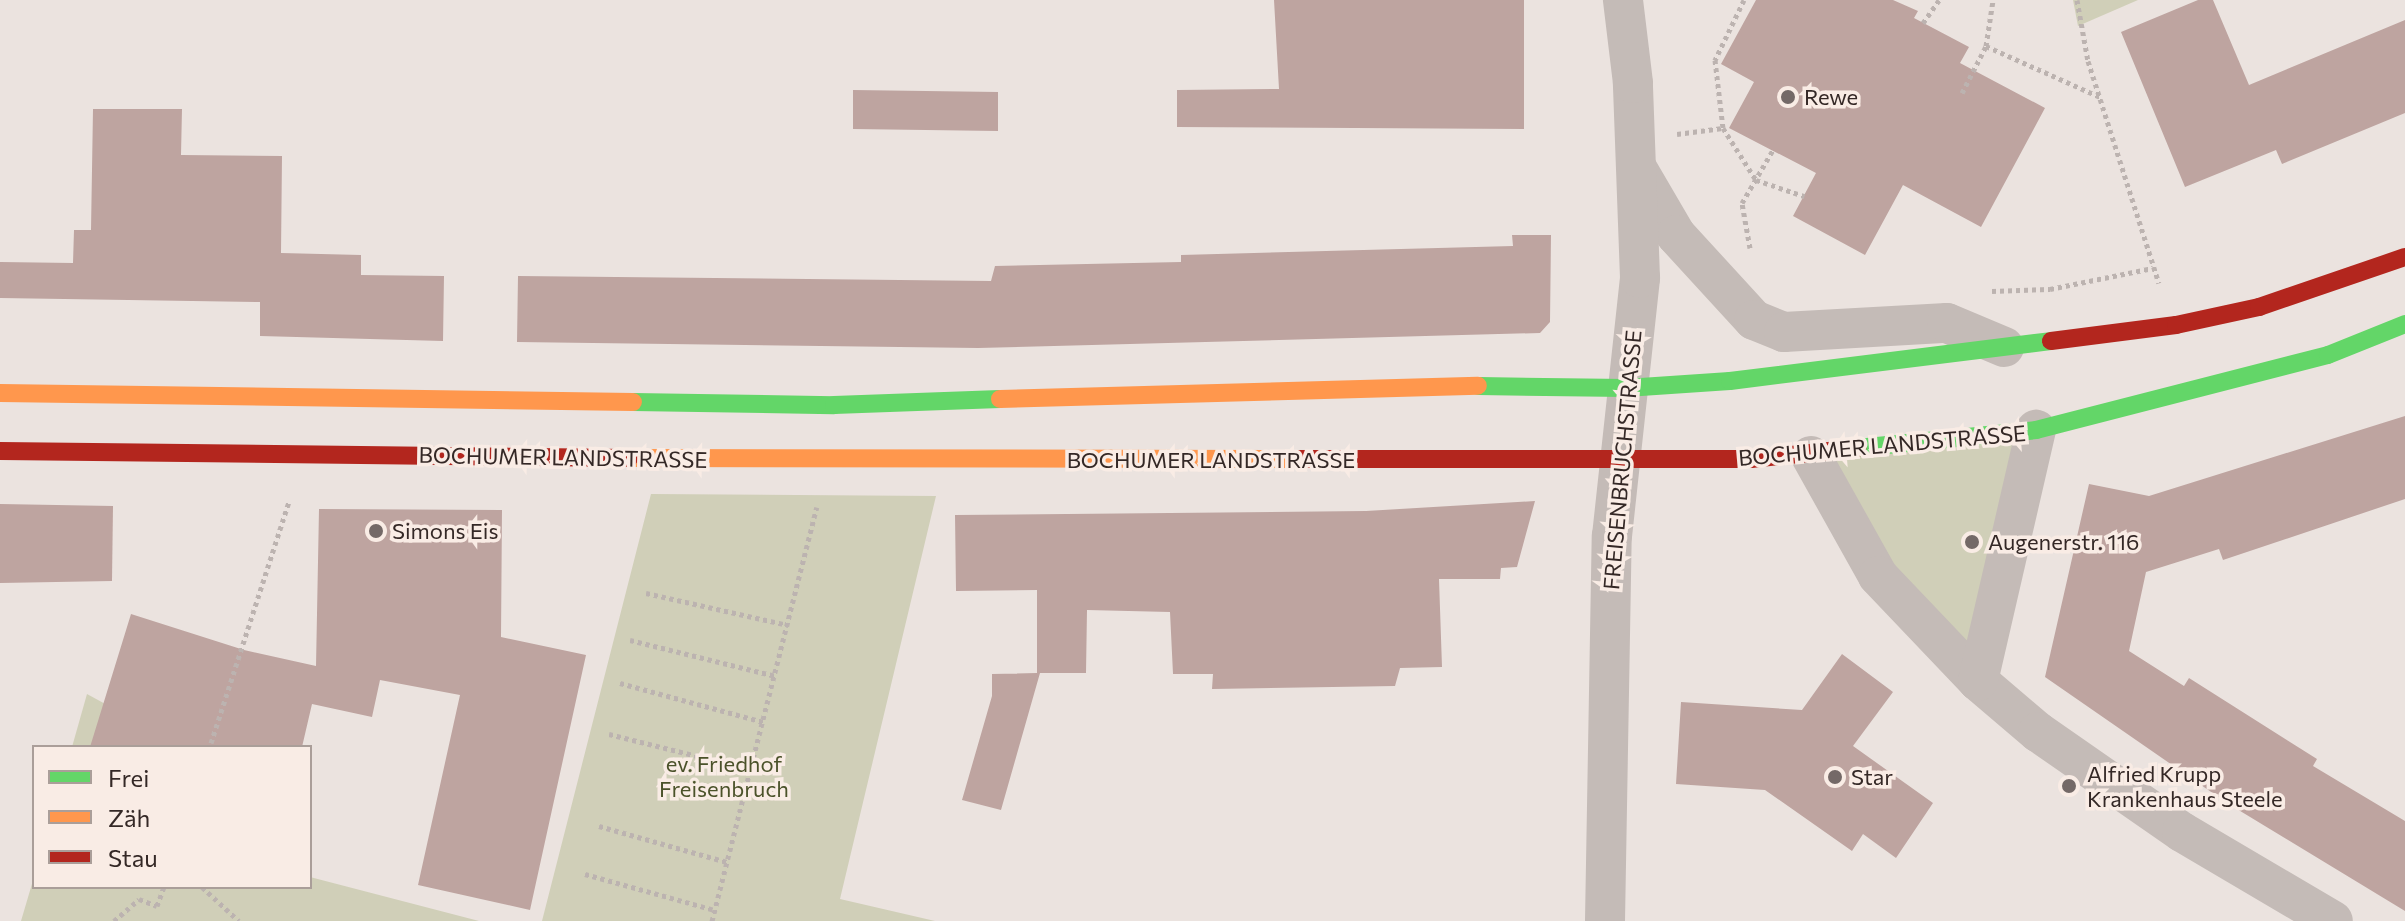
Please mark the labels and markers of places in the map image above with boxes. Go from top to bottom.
place label: Rewe [1804,84,1858,110]
marker: Rewe [1779,88,1797,106]
place label: Simons Eis [392,518,498,544]
marker: Simons Eis [367,522,385,540]
place label: Augenerstr. 116 [1988,529,2139,555]
marker: Augenerstr. 116 [1963,533,1981,551]
place label: Alfried Krupp Krankenhaus Steele [2087,760,2283,812]
place label: Star [1851,764,1893,790]
marker: Star [1826,768,1844,786]
marker: Alfried Krupp Krankenhaus Steele [2058,775,2080,797]

